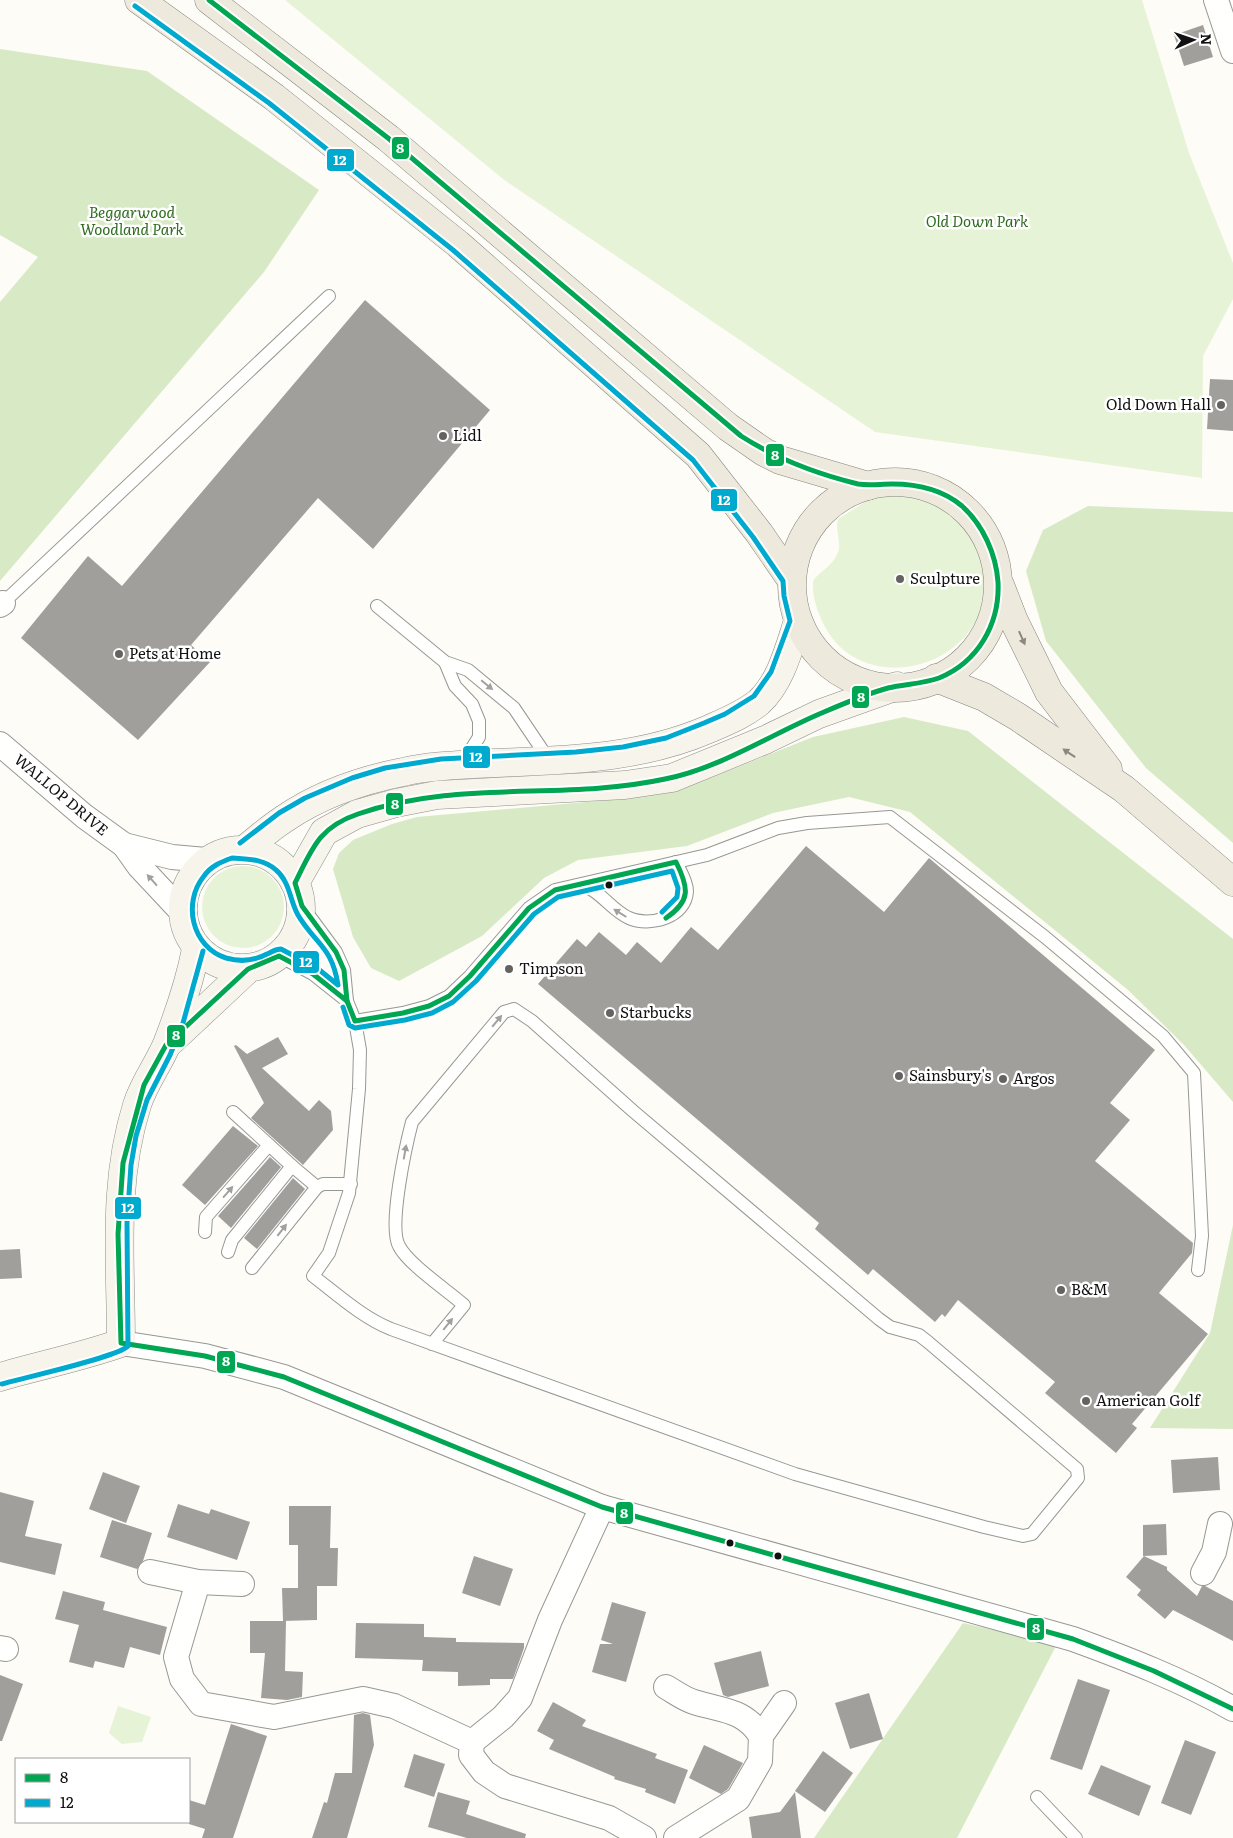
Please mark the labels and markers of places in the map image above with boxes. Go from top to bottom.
place label: Old Down Hall [1106,392,1211,415]
marker: Old Down Hall [1215,399,1227,411]
place label: Lidl [453,423,482,446]
marker: Lidl [437,430,449,442]
place label: Sculpture [910,566,980,589]
marker: Sculpture [894,573,906,585]
place label: Pets at Home [129,641,221,664]
marker: Pets at Home [113,648,125,660]
unlabelled marker [604,880,614,890]
place label: Timpson [519,956,584,979]
marker: Timpson [503,963,515,975]
place label: Starbucks [620,1000,692,1023]
marker: Starbucks [604,1007,616,1019]
place label: Sainsbury's [909,1063,992,1086]
place label: Argos [1013,1066,1054,1089]
marker: Sainsbury's [893,1070,905,1082]
marker: Argos [997,1073,1009,1085]
place label: B&M [1071,1277,1108,1300]
marker: B&M [1055,1284,1067,1296]
place label: American Golf [1096,1388,1201,1411]
marker: American Golf [1080,1395,1092,1407]
unlabelled marker [725,1538,735,1548]
unlabelled marker [773,1551,783,1561]

